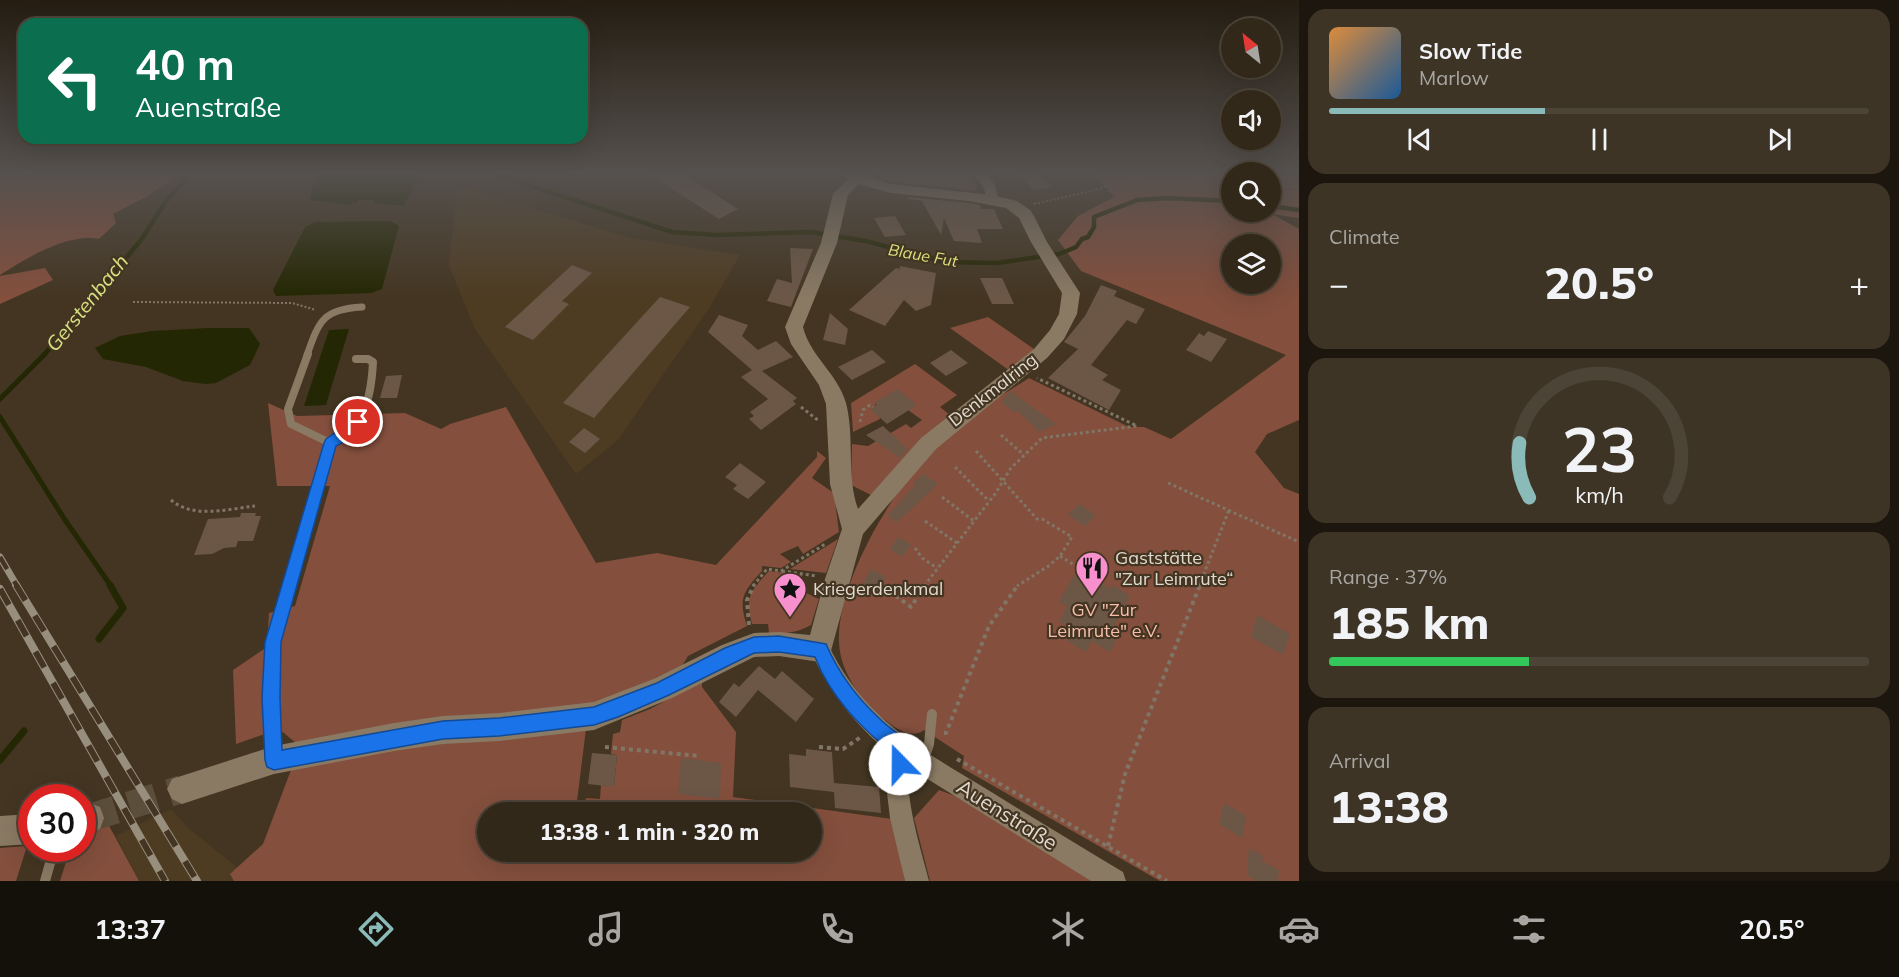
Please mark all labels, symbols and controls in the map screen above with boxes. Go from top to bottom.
north arrow [1221,18,1281,78]
map controls [1221,18,1281,294]
text: Slow Tide [1419,37,1522,65]
text: 40 m [135,38,235,91]
icon: left [36,42,114,120]
text: Marlow [1419,65,1489,90]
text: Auenstraße [135,90,281,124]
button: sound [1221,90,1281,150]
icon: previous [1403,123,1436,156]
icon: pause [1583,123,1616,156]
icon: next [1763,123,1796,156]
button: search [1221,162,1281,222]
text: Climate [1329,224,1400,249]
button: layers [1221,234,1281,294]
water label: Blaue Fut [887,239,960,271]
water label: Gerstenbach [40,249,133,356]
text: 20.5° [1544,254,1654,310]
text: − [1329,263,1349,304]
text: + [1849,263,1869,304]
street label: Denkmalring [944,348,1042,431]
pin [332,396,383,447]
icon: arrive [341,405,374,438]
text: 23 [1562,409,1636,488]
text: km/h [1575,481,1623,508]
place label: Gaststätte "Zur Leimrute“ [1115,546,1233,590]
restaurant icon: Gaststätte "Zur Leimrute“ [1074,550,1110,597]
text: Range · 37% [1329,564,1447,589]
place icon: Kriegerdenkmal [772,571,808,618]
place label: Kriegerdenkmal [813,577,943,600]
text: 185 km [1329,594,1490,650]
park label: GV "Zur Leimrute" e.V. [1048,598,1160,642]
position arrow [868,732,932,796]
text: Arrival [1329,748,1390,773]
street label: Auenstraße [952,773,1063,855]
text: 13:38 [1329,778,1449,834]
speed limit sign: 30 [18,784,96,862]
text: 13:38 · 1 min · 320 m [540,818,759,846]
icon: directions [355,908,397,950]
icon: music [585,908,627,950]
icon: phone [816,908,858,950]
icon: climate [1047,908,1089,950]
icon: car [1278,908,1320,950]
icon: filters [1508,908,1550,950]
text: 13:37 [94,912,166,946]
text: 20.5° [1739,912,1805,946]

